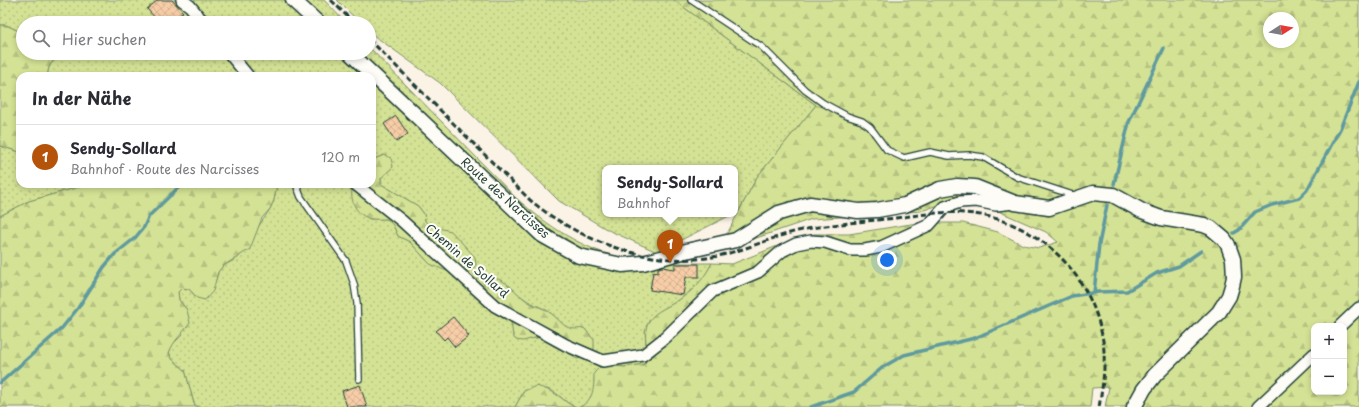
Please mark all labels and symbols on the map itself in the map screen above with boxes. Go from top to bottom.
north arrow [1263,12,1299,48]
street label: Route des Narcisses [457,153,554,242]
street label: Chemin de Sollard [422,219,514,302]
pin: 1 [657,230,683,263]
your location [877,250,897,270]

